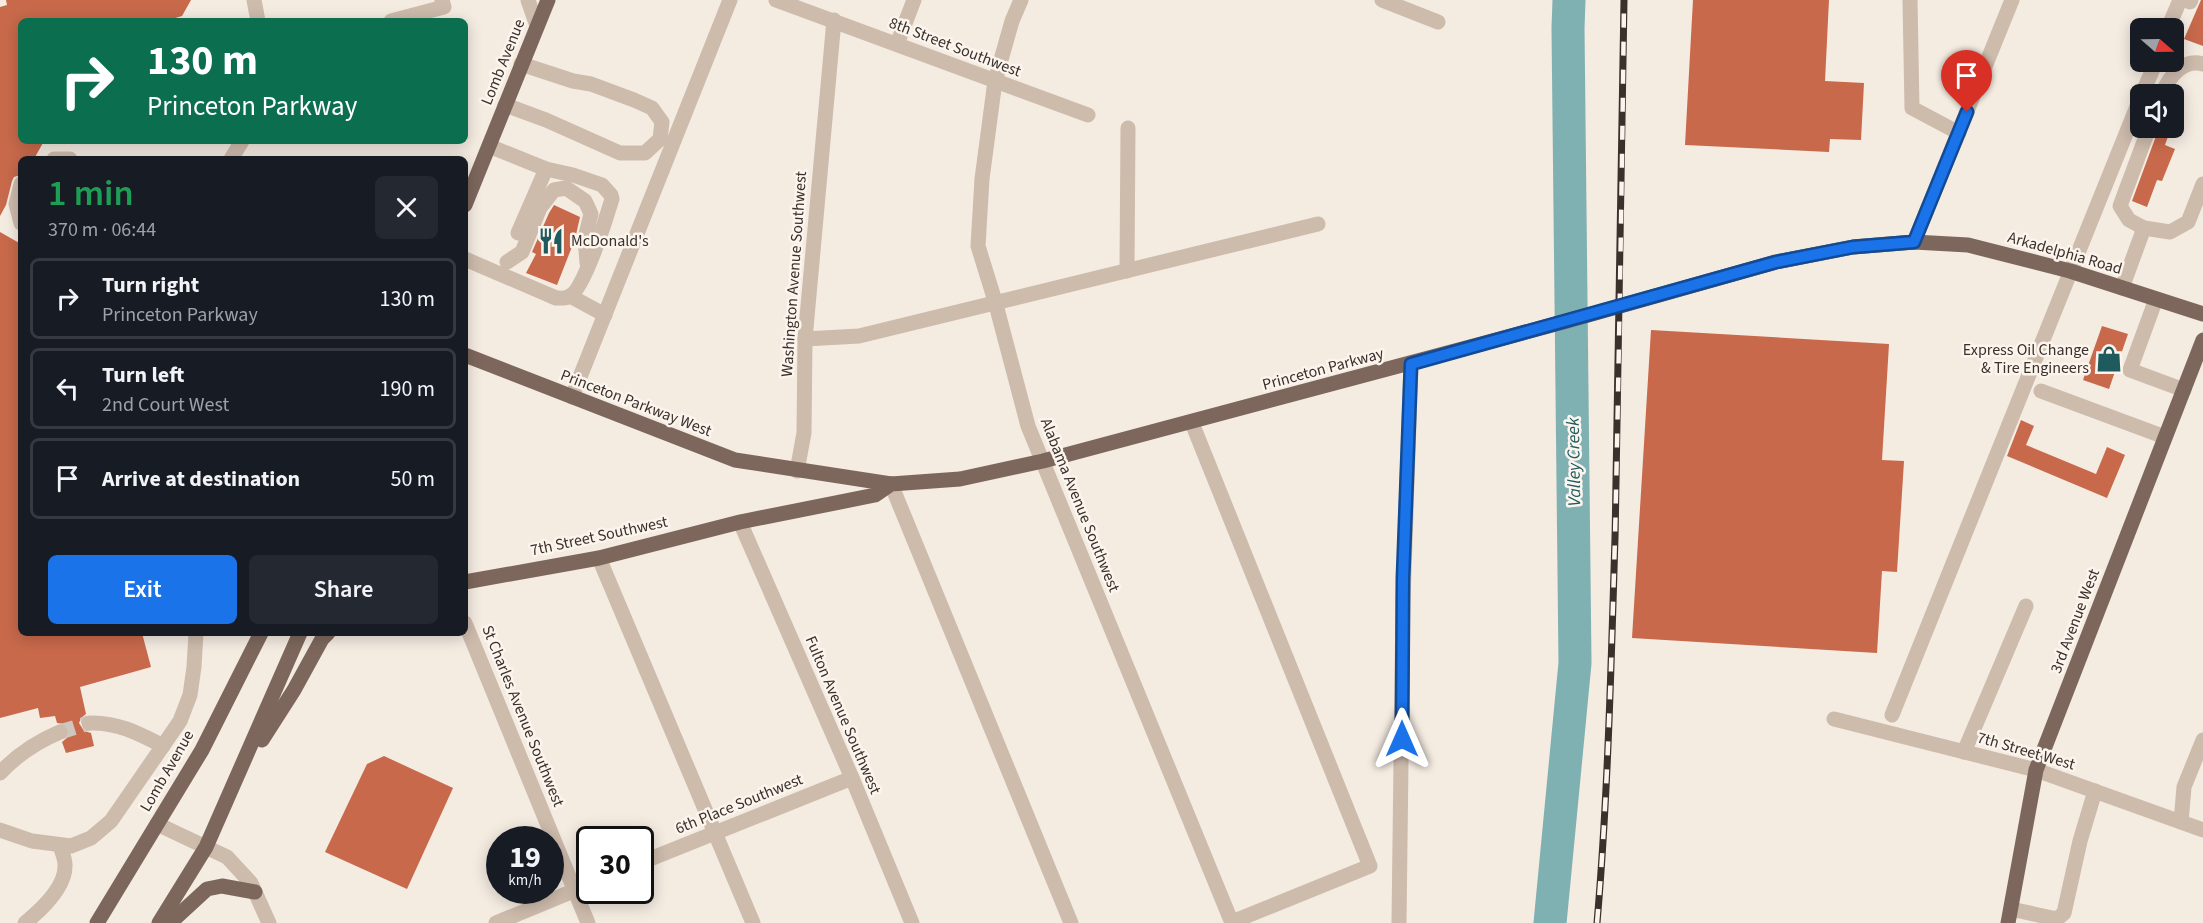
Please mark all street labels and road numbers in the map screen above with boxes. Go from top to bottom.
street label: 8th Street Southwest [886,12,1025,83]
street label: Lomb Avenue [476,16,530,108]
street label: Washington Avenue Southwest [776,170,812,378]
street label: Arkadelphia Road [2005,226,2125,280]
street label: Princeton Parkway [1260,342,1387,396]
street label: Princeton Parkway West [557,364,715,442]
street label: Alabama Avenue Southwest [1035,415,1125,596]
street label: 7th Street Southwest [528,511,670,561]
street label: 3rd Avenue West [2045,565,2105,676]
street label: St Charles Avenue Southwest [476,622,570,811]
street label: Fulton Avenue Southwest [800,632,887,798]
street label: Lomb Avenue [135,726,199,816]
street label: 7th Street West [1974,727,2078,776]
street label: 6th Place Southwest [672,768,807,840]

